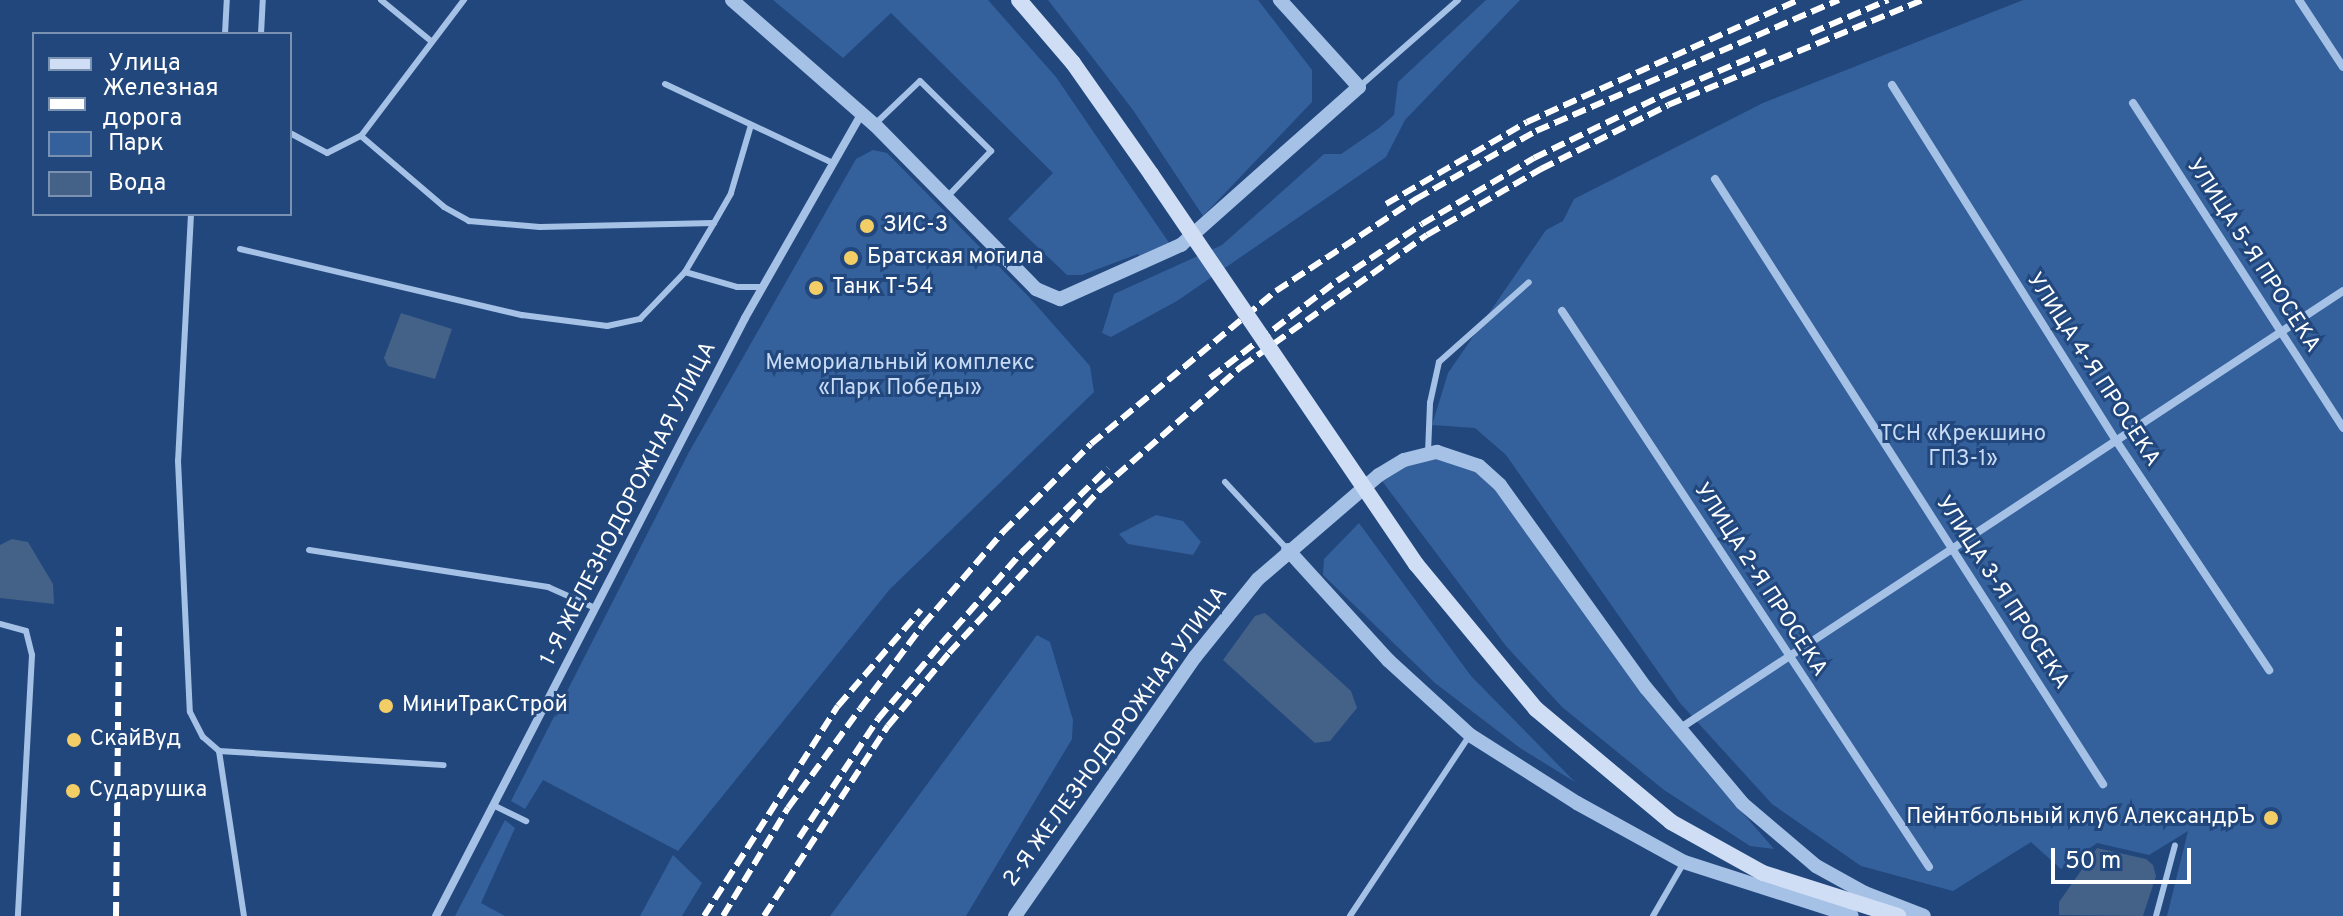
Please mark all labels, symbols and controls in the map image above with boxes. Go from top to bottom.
legend [32,32,292,216]
text: Улица [108,49,181,79]
text: Железная дорога [102,74,219,134]
text: Парк [108,129,164,159]
street label: УЛИЦА 5-Я ПРОСЕКА [2180,154,2326,358]
text: Вода [108,169,166,199]
place label: ЗИС-3 [883,213,948,239]
marker: ЗИС-3 [858,217,876,235]
place label: Братская могила [867,245,1044,271]
marker: Братская могила [842,249,860,267]
street label: УЛИЦА 4-Я ПРОСЕКА [2020,268,2166,472]
place label: Танк Т-54 [832,275,934,301]
marker: Танк Т-54 [807,279,825,297]
street label: 1-Я ЖЕЛЕЗНОДОРОЖНАЯ УЛИЦА [536,338,722,670]
park label: Мемориальный комплекс «Парк Победы» [765,350,1035,402]
park label: ТСН «Крекшино ГПЗ-1» [1880,421,2046,472]
street label: УЛИЦА 2-Я ПРОСЕКА [1687,478,1833,682]
street label: УЛИЦА 3-Я ПРОСЕКА [1929,491,2075,695]
street label: 2-Я ЖЕЛЕЗНОДОРОЖНАЯ УЛИЦА [998,582,1234,892]
place label: МиниТракСтрой [402,693,568,719]
marker: МиниТракСтрой [377,697,395,715]
place label: СкайВуд [90,727,181,753]
marker: СкайВуд [65,731,83,749]
place label: Сударушка [89,778,207,804]
marker: Сударушка [64,782,82,800]
place label: Пейнтбольный клуб АлександрЪ [1905,805,2255,831]
marker: Пейнтбольный клуб АлександрЪ [2262,809,2280,827]
scale bar [2055,832,2195,882]
text: 50 m [2065,847,2121,877]

